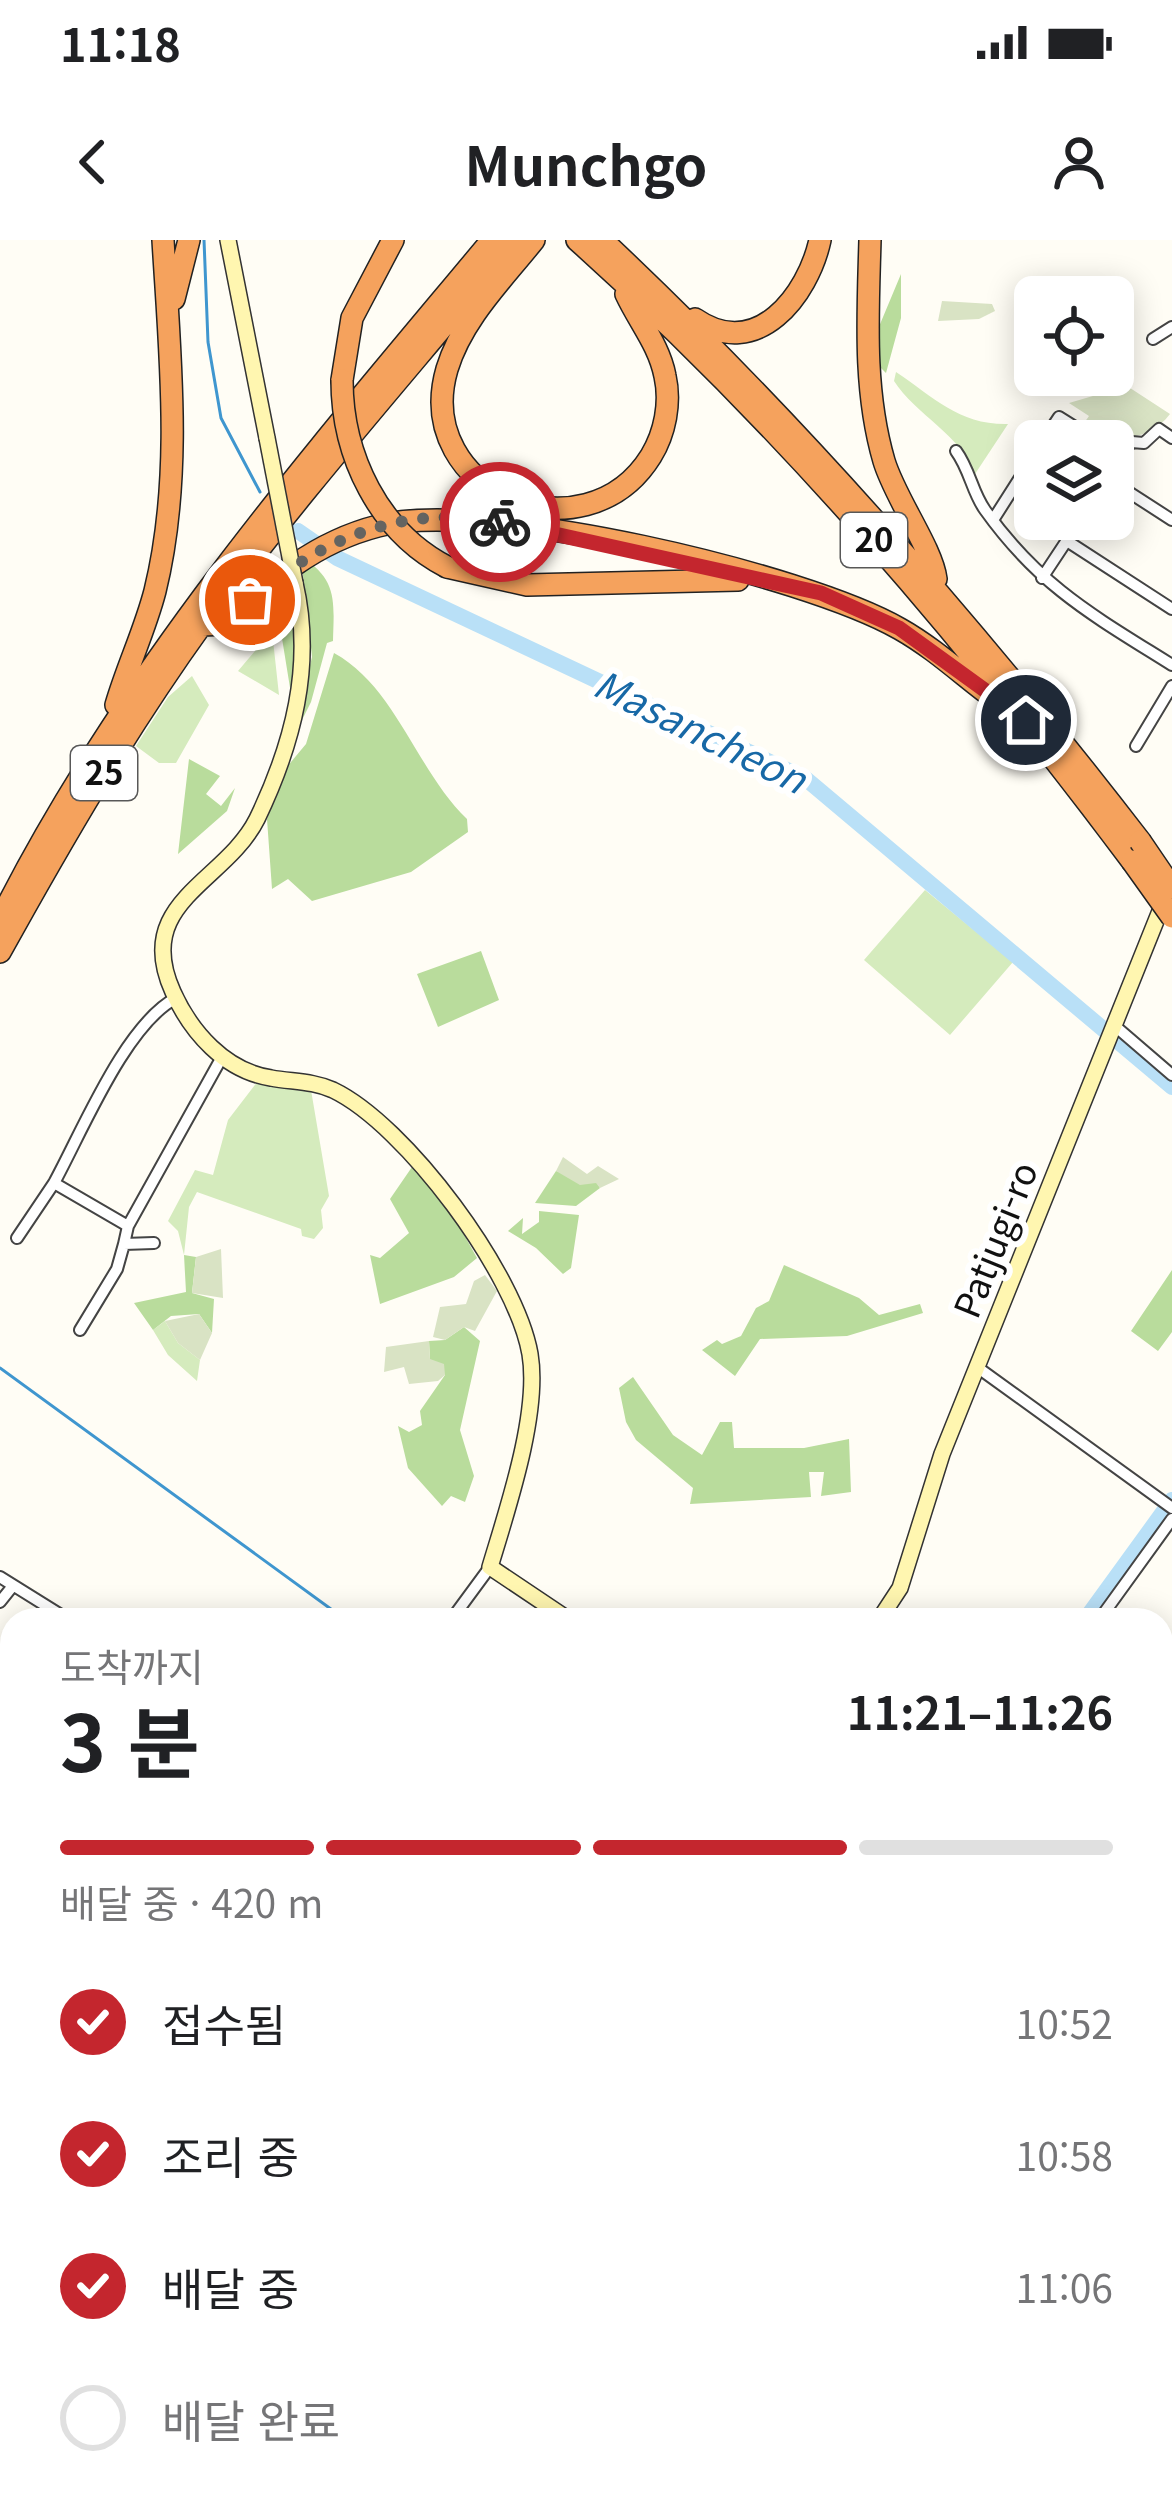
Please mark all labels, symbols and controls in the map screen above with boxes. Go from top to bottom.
text: 11:18 [60,10,181,75]
text: Munchgo [465,123,707,202]
icon: back [60,129,126,195]
icon: person [1046,129,1112,195]
map controls [1014,276,1134,540]
button: locate [1014,276,1134,396]
button: layers [1014,420,1134,540]
courier [440,462,560,582]
icon: bike [467,489,533,555]
road number: 20 [841,513,907,567]
pin [199,549,301,651]
icon: bag [217,567,283,633]
water label: Masancheon [586,654,818,805]
pin [975,669,1077,771]
icon: home [993,687,1059,753]
road number: 25 [71,746,137,800]
street label: Patjugi-ro [938,1153,1048,1325]
text: 도착까지 [60,1637,204,1693]
text: 11:21–11:26 [847,1678,1113,1743]
text: 3 분 [60,1682,200,1794]
text: 배달 중 · 420 m [60,1873,323,1929]
icon: check [60,1989,126,2055]
text: 접수됨 [162,1990,286,2055]
text: 10:52 [1016,1994,1113,2050]
icon: check [60,2121,126,2187]
text: 조리 중 [162,2122,299,2187]
text: 10:58 [1016,2126,1113,2182]
icon: check [60,2253,126,2319]
text: 배달 중 [162,2254,299,2319]
text: 11:06 [1016,2258,1113,2314]
text: 배달 완료 [162,2386,340,2451]

